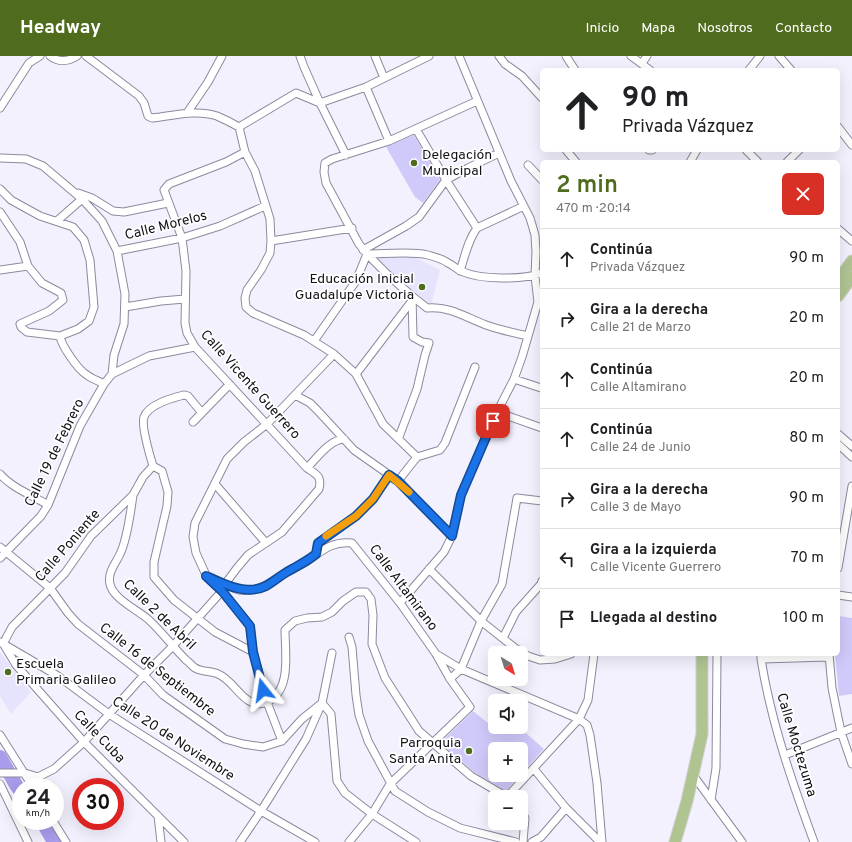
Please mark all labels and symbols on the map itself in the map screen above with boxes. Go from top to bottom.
place label: Delegación Municipal [422,147,492,180]
marker: Delegación Municipal [409,158,419,168]
street label: Calle Morelos [123,208,209,244]
place label: Educación Inicial Guadalupe Victoria [295,271,414,304]
marker: Educación Inicial Guadalupe Victoria [417,282,427,292]
street label: Calle Vicente Guerrero [196,327,304,443]
street label: Calle 19 de Febrero [22,396,89,510]
pin [476,404,510,438]
street label: Calle Poniente [32,506,104,586]
street label: Calle Altamirano [365,541,441,635]
street label: Calle 2 de Abril [119,576,199,654]
street label: Calle 16 de Septiembre [96,620,218,720]
north arrow [488,646,528,686]
place label: Escuela Primaria Galileo [16,656,116,689]
marker: Escuela Primaria Galileo [3,667,13,677]
position arrow [242,669,284,711]
street label: Calle Moctezuma [772,691,820,799]
street label: Calle 20 de Noviembre [109,693,237,785]
street label: Calle Cuba [70,707,128,767]
place label: Parroquia Santa Anita [389,735,461,768]
marker: Parroquia Santa Anita [464,746,474,756]
speed limit sign: 30 [72,778,124,830]

